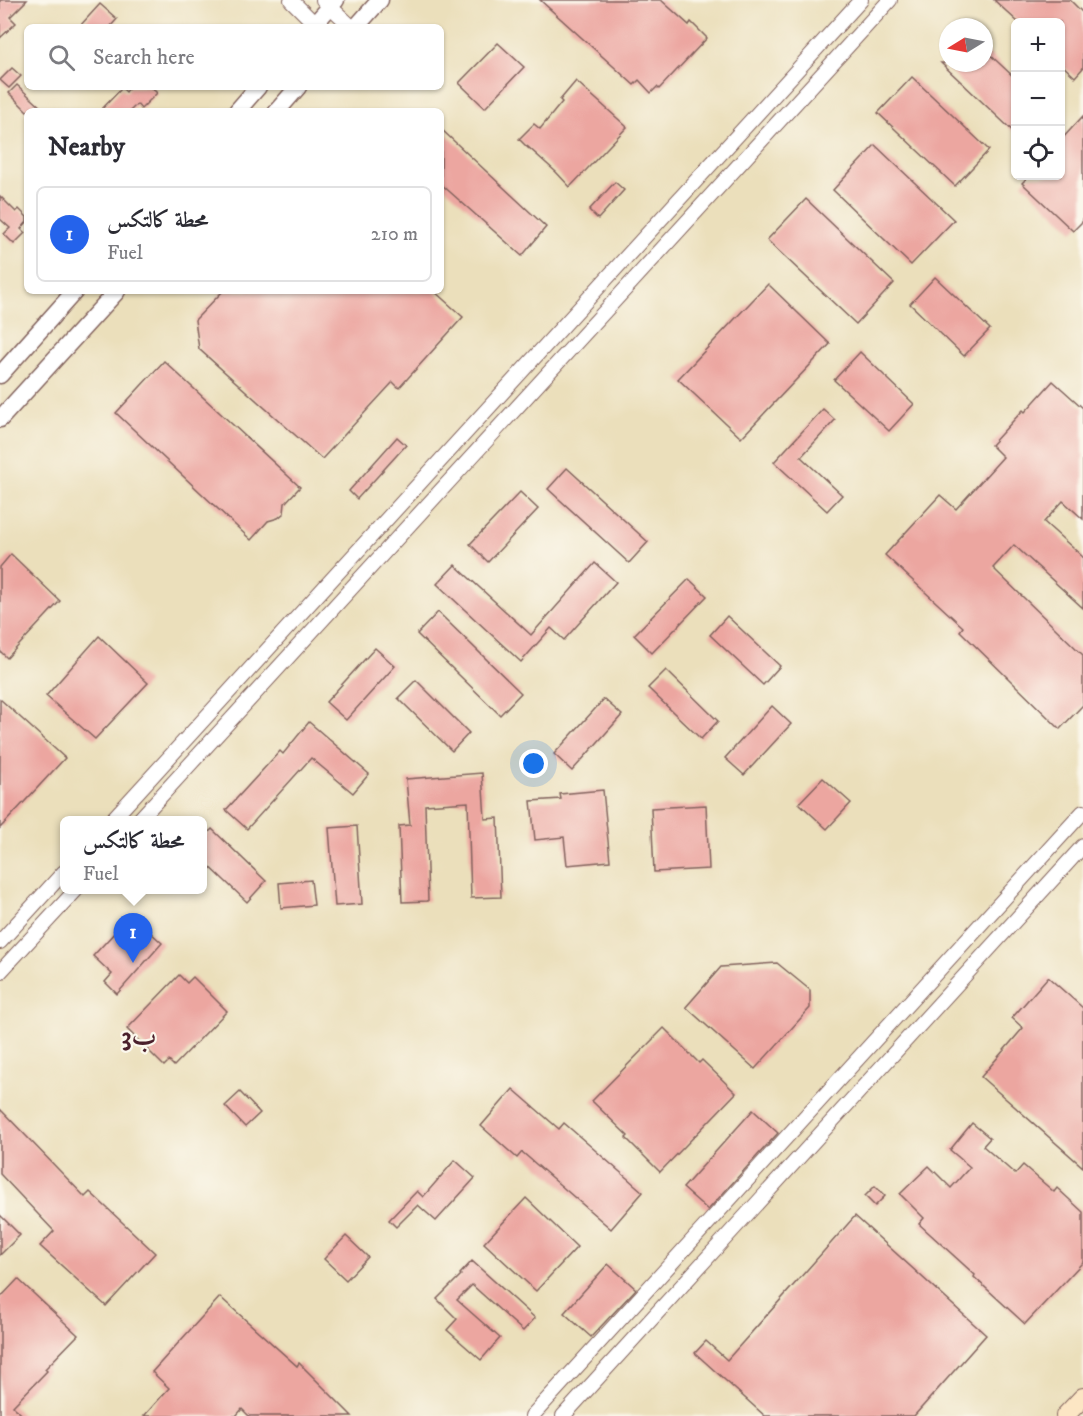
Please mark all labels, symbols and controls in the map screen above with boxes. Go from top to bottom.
north arrow [939,18,993,72]
map controls [1011,18,1065,180]
button: + [1011,18,1065,72]
search box [24,24,444,90]
icon: search [45,41,78,74]
text: Search here [93,44,195,71]
button: − [1011,72,1065,126]
button: locate [1011,126,1065,180]
text: Nearby [48,131,125,164]
text: محطة كالتكس [107,207,208,234]
text: 1 [66,222,73,247]
text: 210 m [371,222,418,247]
text: Fuel [107,241,143,266]
your location [519,749,548,778]
popup [60,816,207,894]
text: محطة كالتكس [83,828,184,855]
text: Fuel [83,862,118,887]
pin: 1 [114,914,152,963]
district label: ب3 [121,1020,157,1054]

